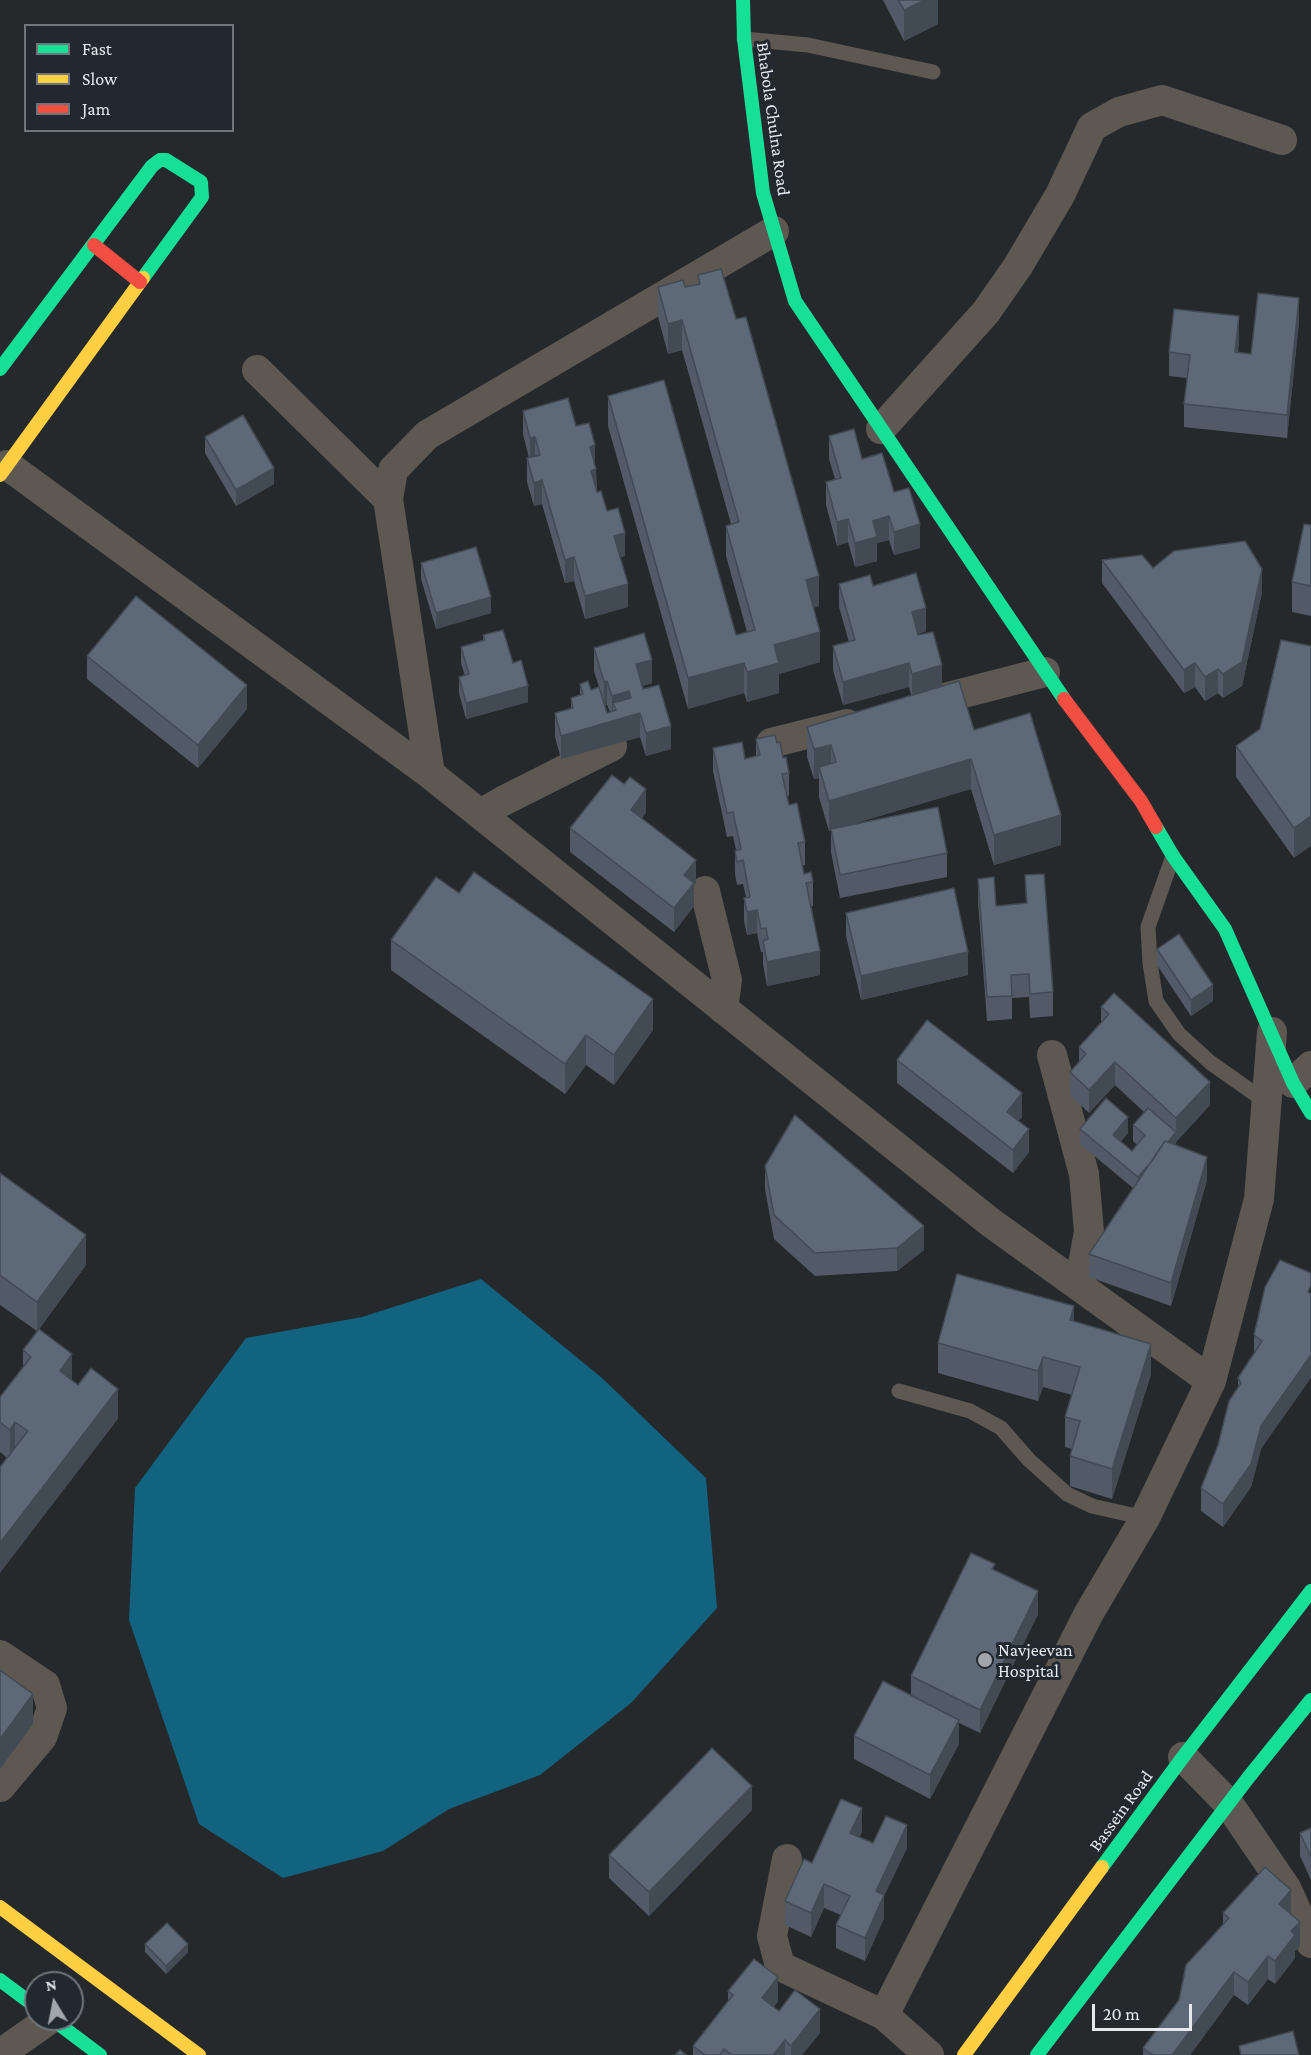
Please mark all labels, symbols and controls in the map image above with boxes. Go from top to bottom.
legend [24,24,234,132]
text: Fast [82,39,112,59]
street label: Bhabola Chulna Road [752,41,794,197]
text: Slow [82,69,117,89]
text: Jam [82,99,110,119]
place label: Navjeevan Hospital [998,1639,1073,1682]
marker: Navjeevan Hospital [976,1651,994,1669]
street label: Bassein Road [1085,1766,1157,1856]
north arrow [24,1971,84,2031]
text: N [44,1975,58,1994]
scale bar [1095,1992,1196,2030]
text: 20 m [1103,2004,1140,2024]

